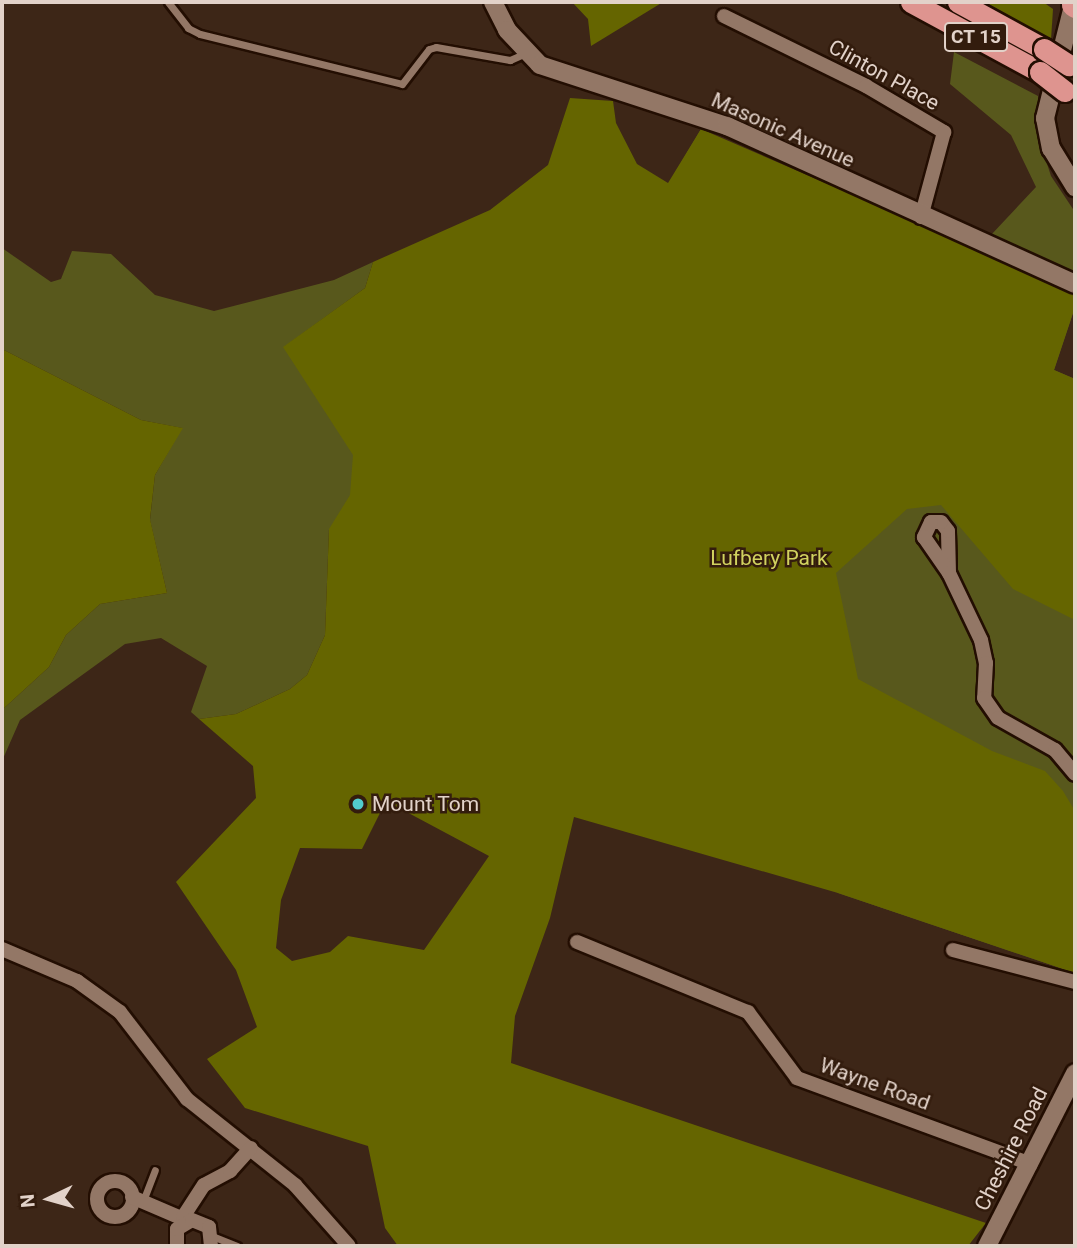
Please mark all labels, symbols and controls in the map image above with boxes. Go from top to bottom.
road number: CT 15 [943,22,1009,52]
street label: Clinton Place [824,34,944,116]
street label: Masonic Avenue [707,87,859,173]
park label: Lufbery Park [710,545,828,571]
place label: Mount Tom [372,791,479,817]
marker: Mount Tom [350,796,366,812]
street label: Wayne Road [816,1052,934,1116]
street label: Cheshire Road [969,1083,1053,1215]
north arrow [14,1164,84,1234]
text: N [16,1193,40,1209]

